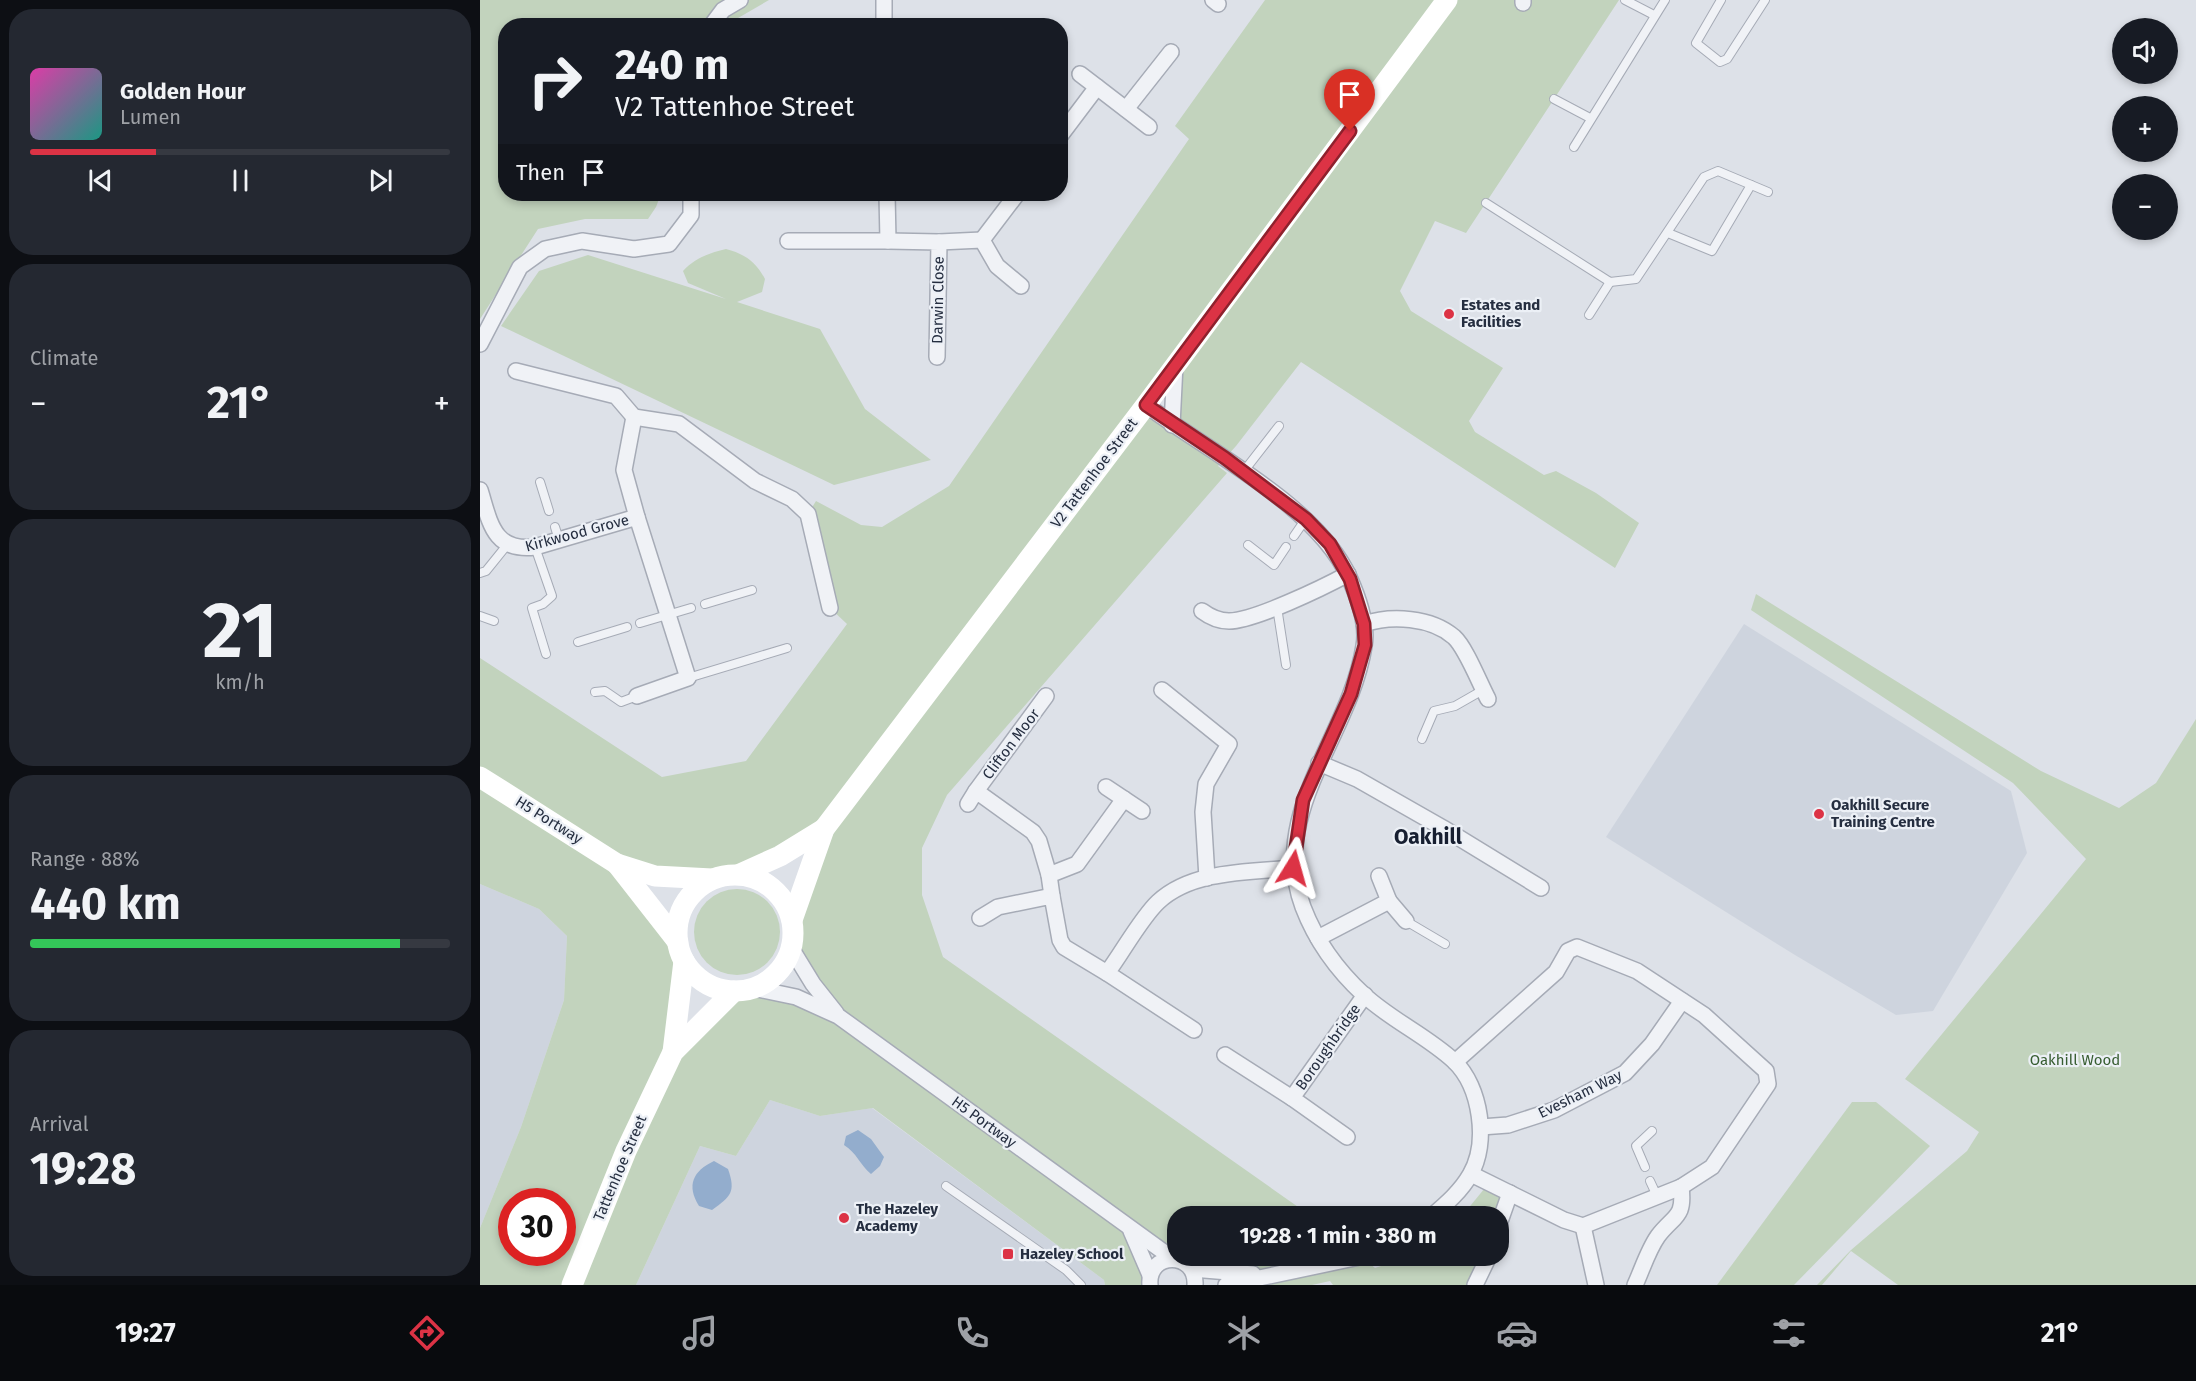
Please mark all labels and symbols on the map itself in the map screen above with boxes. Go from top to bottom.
pin [1324,69,1375,131]
street label: Darwin Close [928,256,948,344]
place label: Estates and Facilities [1461,296,1540,331]
marker: Estates and Facilities [1442,307,1456,321]
street label: V2 Tattenhoe Street [1047,414,1142,531]
street label: Kirkwood Grove [523,510,631,556]
street label: Clifton Moor [979,705,1043,783]
street label: H5 Portway [512,792,586,848]
place label: Oakhill Secure Training Centre [1831,796,1935,831]
marker: Oakhill Secure Training Centre [1812,807,1826,821]
district label: Oakhill [1394,824,1463,850]
position arrow [1261,836,1325,900]
street label: Boroughbridge [1292,1000,1364,1094]
park label: Oakhill Wood [2030,1051,2120,1069]
street label: Evesham Way [1535,1066,1626,1122]
street label: H5 Portway [948,1092,1020,1152]
street label: Tattenhoe Street [590,1112,651,1224]
speed limit sign: 30 [498,1188,576,1266]
place label: The Hazeley Academy [855,1200,938,1235]
marker: The Hazeley Academy [837,1211,851,1225]
place label: Hazeley School [1020,1245,1124,1263]
marker: Hazeley School [1001,1247,1015,1261]

